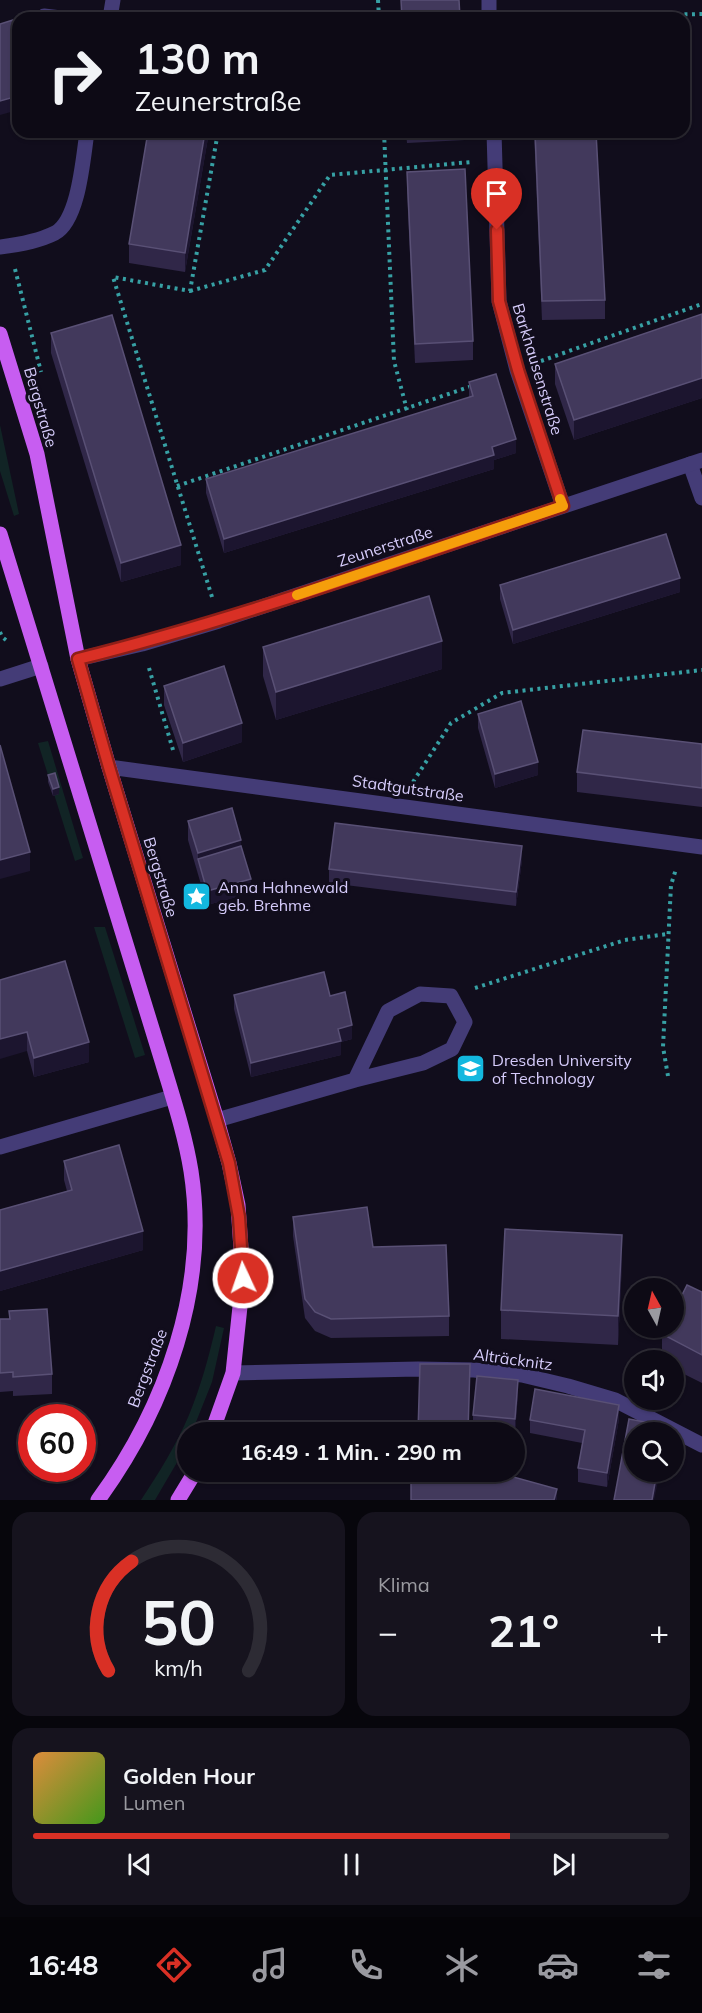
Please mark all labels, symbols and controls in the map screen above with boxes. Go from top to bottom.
text: 130 m [135,32,260,85]
icon: right [36,36,114,114]
text: Zeunerstraße [135,84,302,118]
pin [471,168,522,230]
icon: arrive [480,177,513,210]
street label: Barkhausenstraße [508,301,568,437]
street label: Bergstraße [20,365,62,449]
street label: Zeunerstraße [335,521,435,571]
street label: Stadtgutstraße [351,770,465,806]
street label: Bergstraße [139,835,183,919]
place label: Anna Hahnewald geb. Brehme [218,877,348,915]
place icon: Anna Hahnewald geb. Brehme [181,880,213,912]
place label: Dresden University of Technology [492,1050,632,1088]
school or university icon: Dresden University of Technology [455,1053,487,1085]
position arrow [211,1246,275,1310]
north arrow [624,1278,684,1338]
map controls [624,1278,684,1482]
street label: Bergstraße [123,1326,171,1410]
street label: Alträcknitz [472,1344,554,1374]
button: sound [624,1350,684,1410]
speed limit sign: 60 [18,1404,96,1482]
button: search [624,1422,684,1482]
text: 16:49 · 1 Min. · 290 m [240,1438,462,1466]
text: Klima [378,1572,430,1597]
text: 50 [141,1582,216,1661]
text: 21° [488,1602,559,1658]
text: − [378,1611,398,1652]
text: + [649,1611,669,1652]
text: km/h [154,1654,203,1681]
text: Golden Hour [123,1762,255,1790]
text: Lumen [123,1790,185,1815]
icon: previous [123,1848,156,1881]
icon: pause [335,1848,368,1881]
icon: next [547,1848,580,1881]
icon: directions [153,1944,195,1986]
icon: music [249,1944,291,1986]
icon: phone [345,1944,387,1986]
icon: climate [441,1944,483,1986]
icon: car [537,1944,579,1986]
icon: filters [633,1944,675,1986]
text: 16:48 [27,1948,99,1982]

